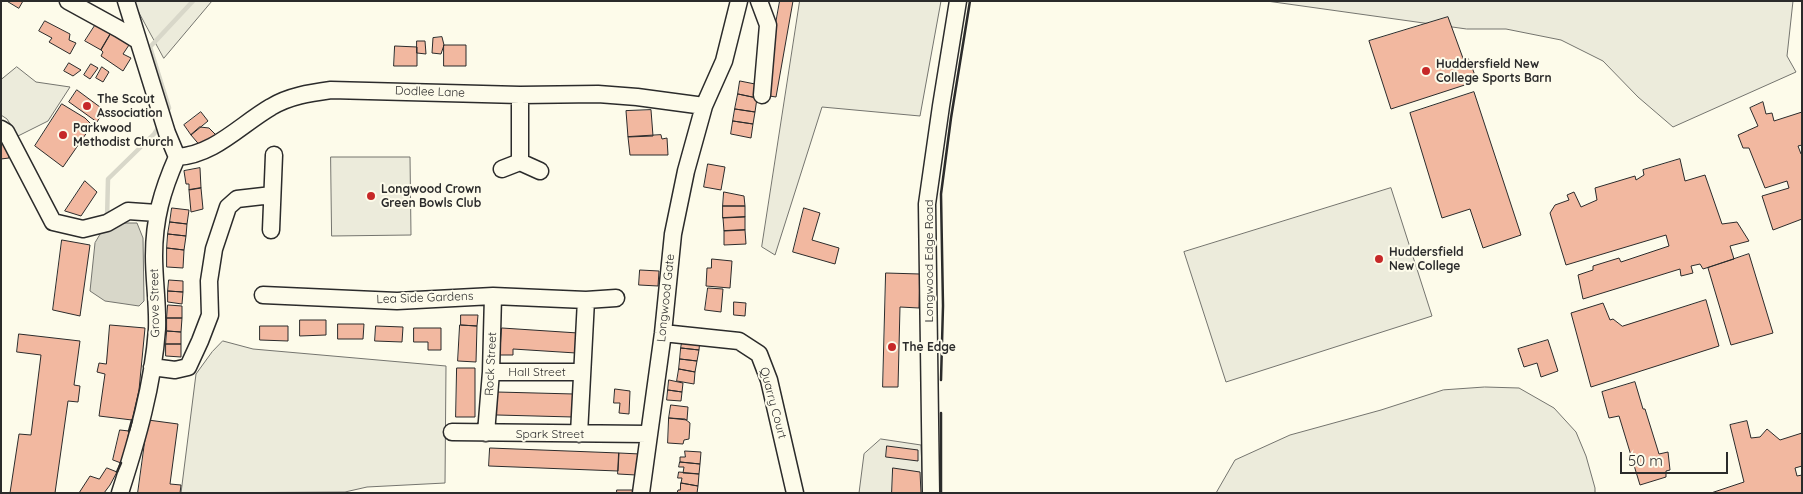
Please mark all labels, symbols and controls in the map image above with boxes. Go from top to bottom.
place label: Huddersfield New College Sports Barn [1436,57,1552,85]
marker: Huddersfield New College Sports Barn [1420,65,1432,77]
street label: Dodlee Lane [395,84,465,100]
place label: The Scout Association [97,92,163,120]
marker: The Scout Association [81,100,93,112]
place label: Parkwood Methodist Church [73,121,174,149]
marker: Parkwood Methodist Church [57,129,69,141]
place label: Longwood Crown Green Bowls Club [381,182,481,210]
marker: Longwood Crown Green Bowls Club [365,190,377,202]
street label: Longwood Edge Road [922,199,936,323]
place label: Huddersfield New College [1389,245,1464,273]
street label: Longwood Gate [654,253,678,343]
marker: Huddersfield New College [1373,253,1385,265]
street label: Grove Street [147,268,163,338]
street label: Lea Side Gardens [376,289,474,307]
street label: Rock Street [482,332,500,396]
place label: The Edge [902,340,956,354]
marker: The Edge [886,341,898,353]
street label: Hall Street [508,365,566,379]
street label: Quarry Court [757,366,789,440]
street label: Spark Street [516,427,584,441]
scale bar [1623,442,1730,474]
text: 50 m [1628,451,1663,470]

